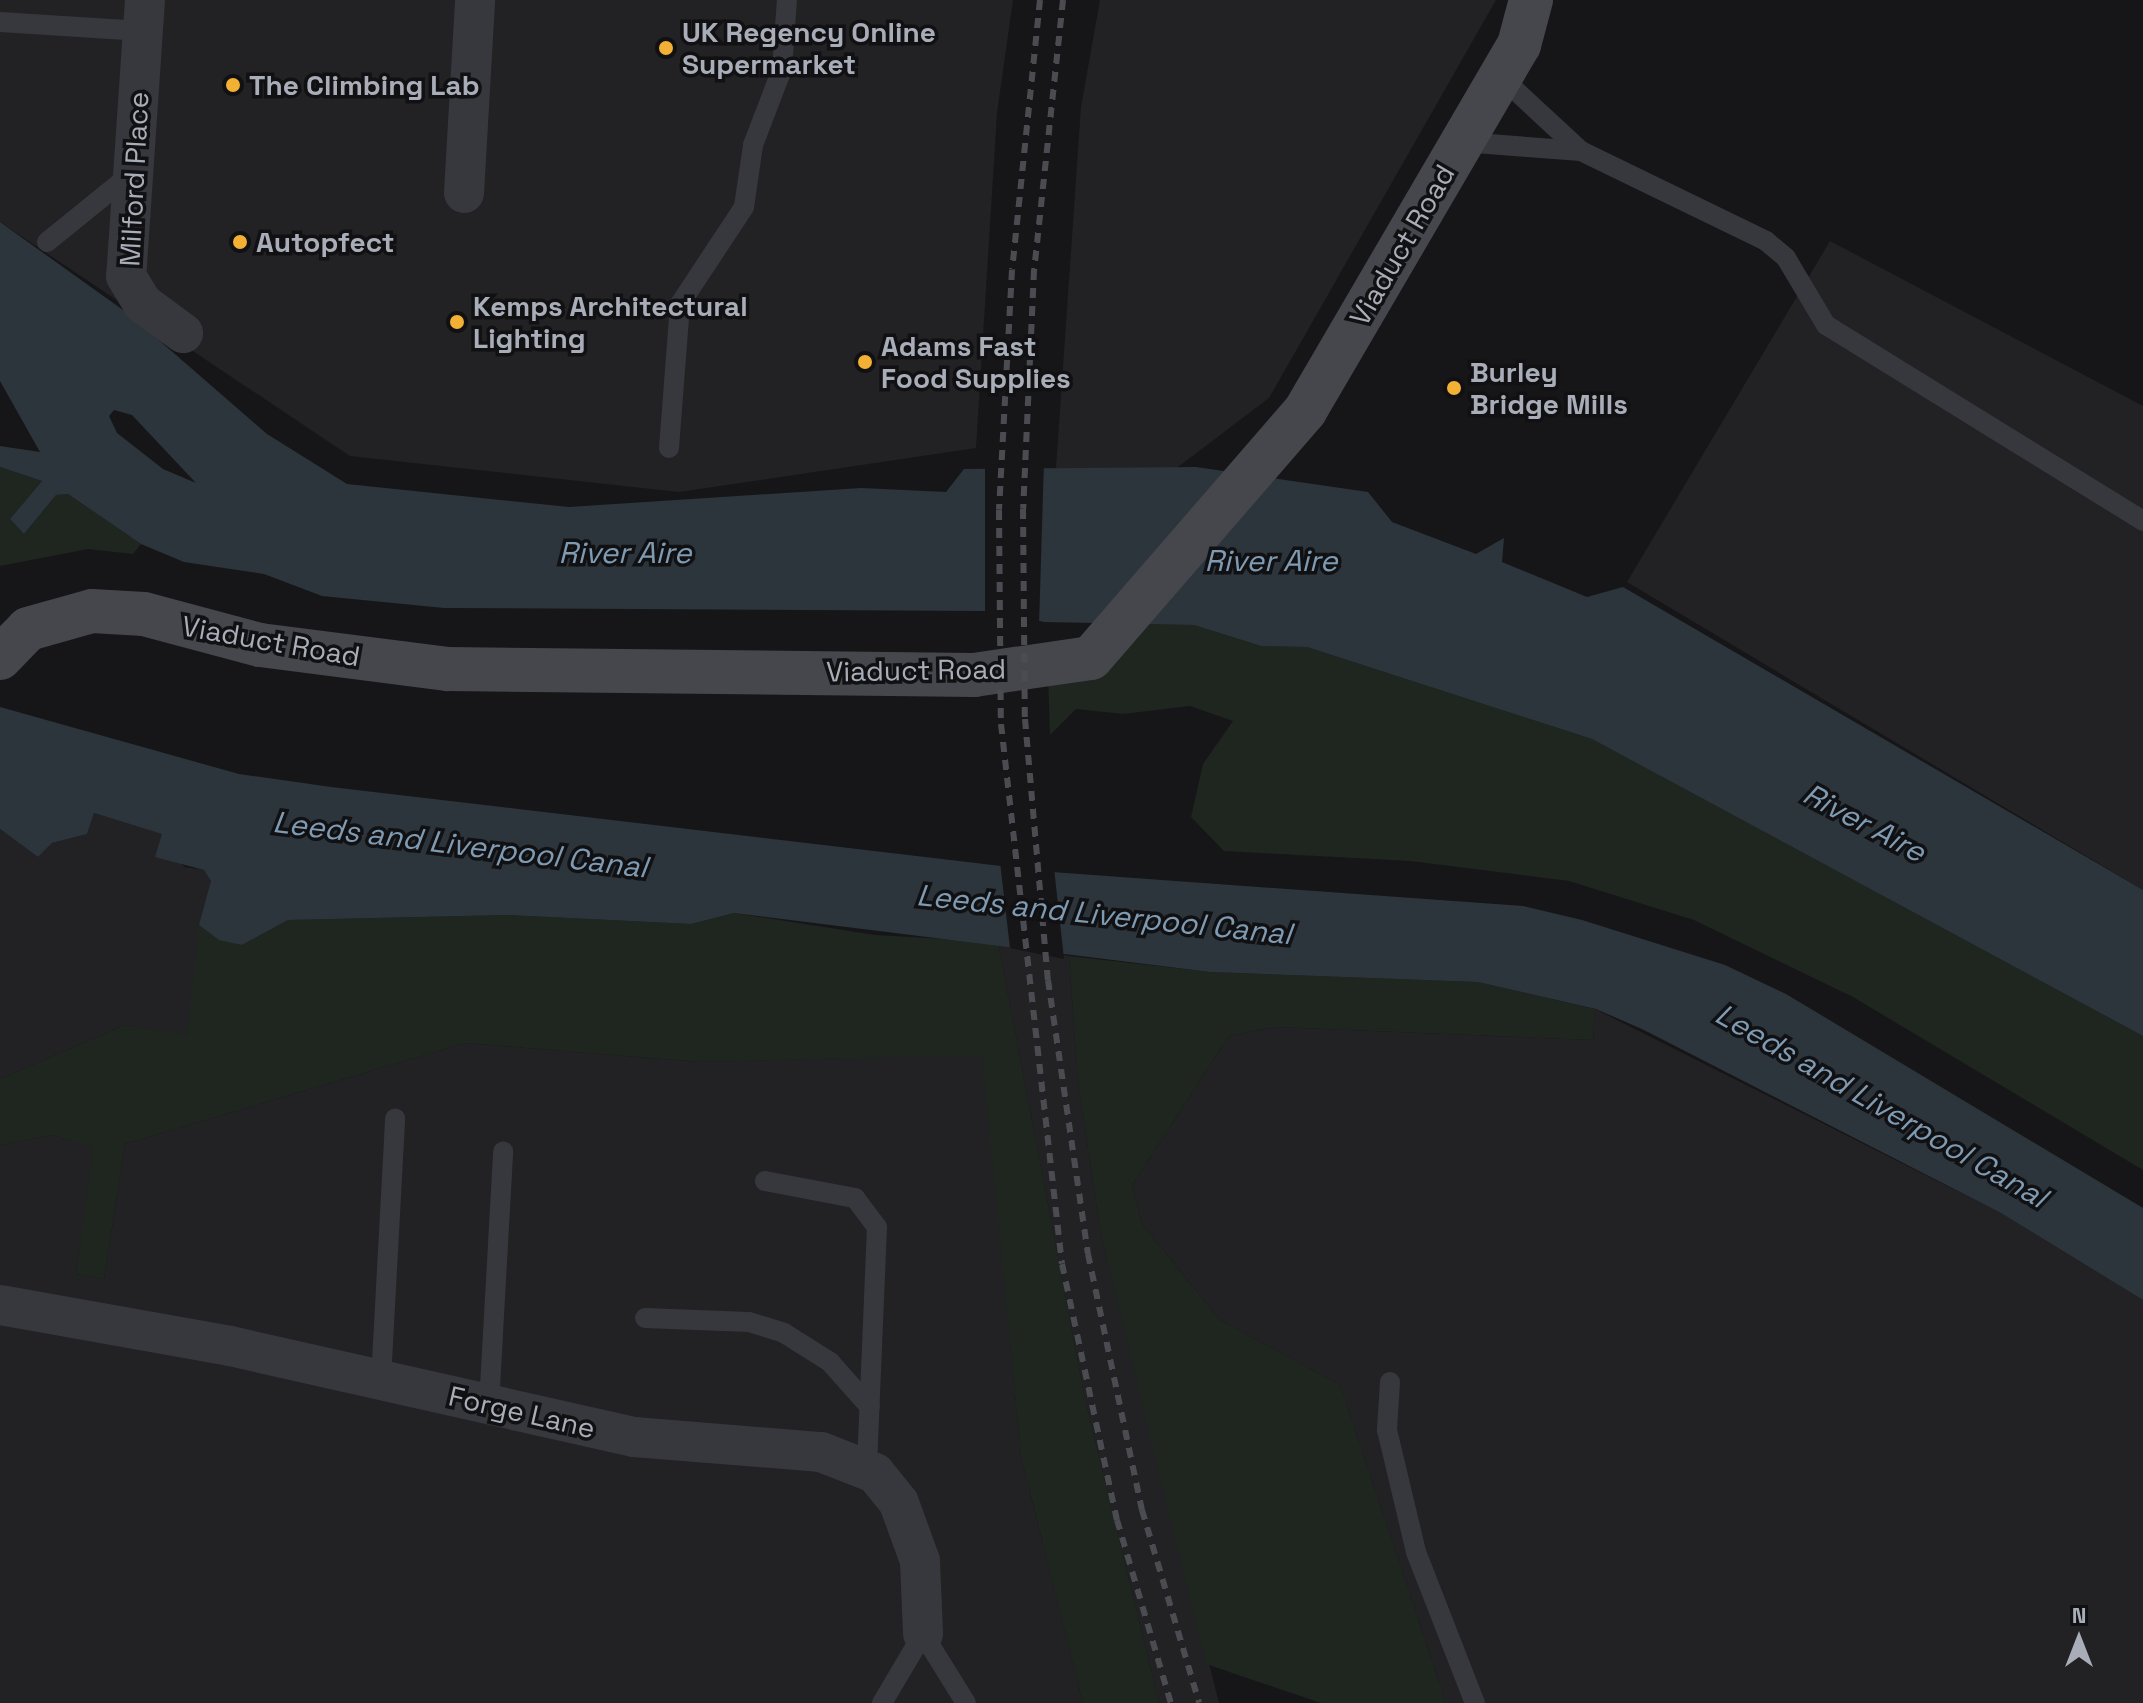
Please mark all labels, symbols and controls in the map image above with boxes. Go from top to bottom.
place label: UK Regency Online Supermarket [682,15,936,81]
marker: UK Regency Online Supermarket [657,39,675,57]
place label: The Climbing Lab [249,68,480,102]
marker: The Climbing Lab [224,76,242,94]
street label: Milford Place [113,91,155,267]
street label: Viaduct Road [1342,159,1462,331]
place label: Autopfect [256,225,394,259]
marker: Autopfect [231,233,249,251]
place label: Kemps Architectural Lighting [473,289,748,355]
marker: Kemps Architectural Lighting [448,313,466,331]
place label: Adams Fast Food Supplies [881,329,1071,395]
marker: Adams Fast Food Supplies [856,353,874,371]
place label: Burley Bridge Mills [1470,355,1628,421]
marker: Burley Bridge Mills [1445,379,1463,397]
water label: River Aire [558,535,692,571]
water label: River Aire [1204,543,1338,579]
street label: Viaduct Road [179,609,363,673]
street label: Viaduct Road [826,652,1006,688]
water label: River Aire [1797,776,1931,870]
water label: Leeds and Liverpool Canal [271,804,649,886]
water label: Leeds and Liverpool Canal [915,877,1293,953]
water label: Leeds and Liverpool Canal [1709,996,2053,1216]
street label: Forge Lane [446,1379,598,1445]
north arrow [2039,1599,2119,1679]
text: N [2072,1601,2086,1629]

